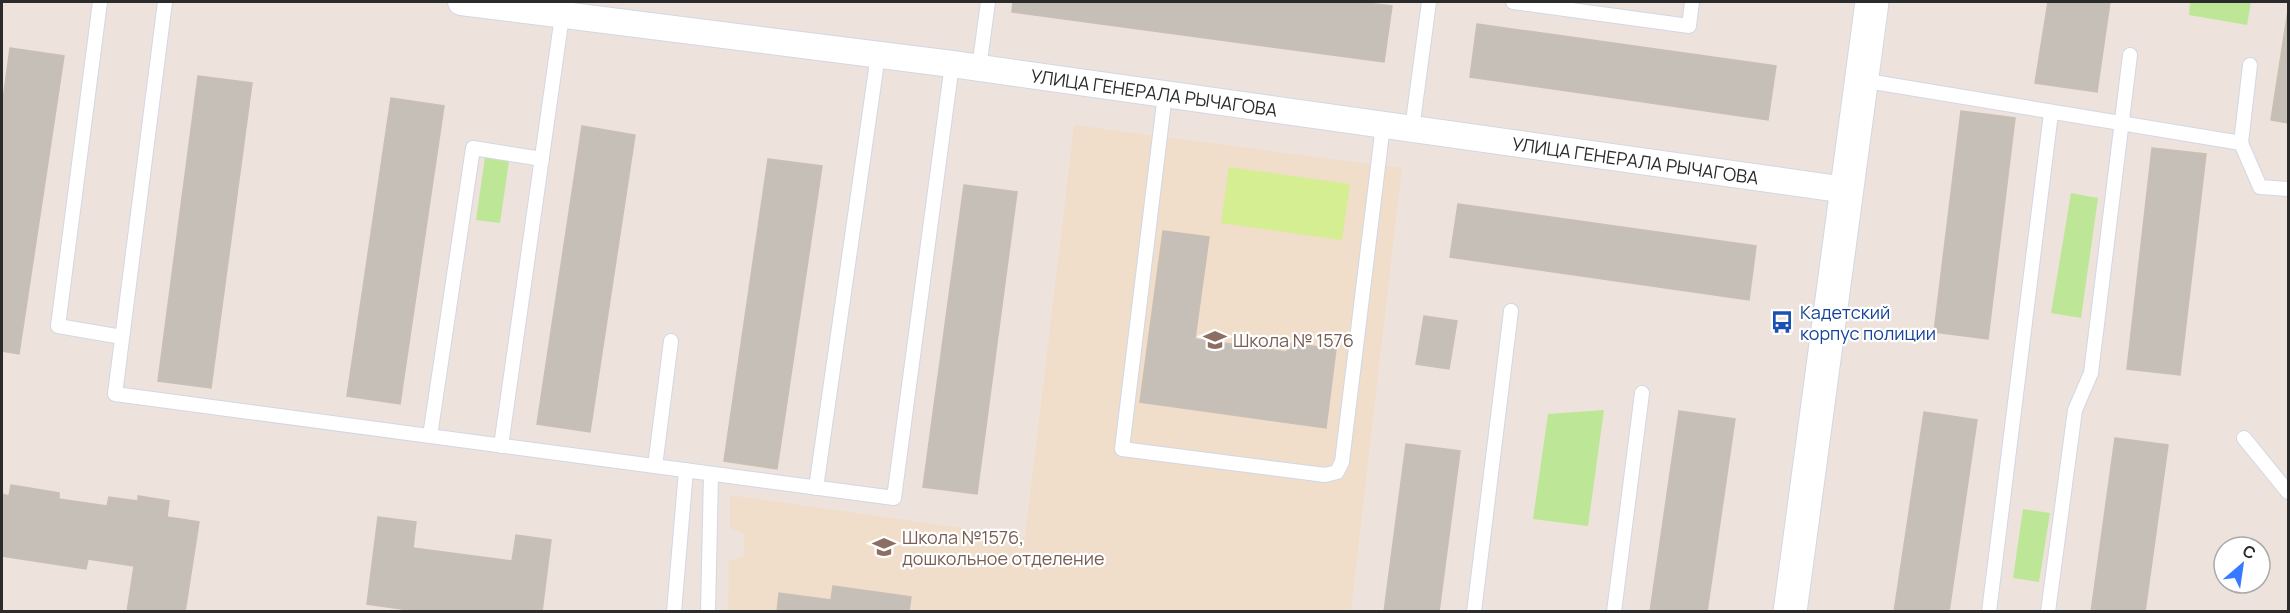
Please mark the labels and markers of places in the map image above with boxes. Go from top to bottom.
place label: Кадетский корпус полиции [1800,300,1936,345]
bus stop icon: Кадетский корпус полиции [1769,309,1795,335]
school or university icon: Школа № 1576 [1202,327,1228,353]
place label: Школа № 1576 [1233,328,1354,352]
place label: Школа №1576, дошкольное отделение [902,525,1105,570]
school or university icon: Школа №1576, дошкольное отделение [871,534,897,560]

